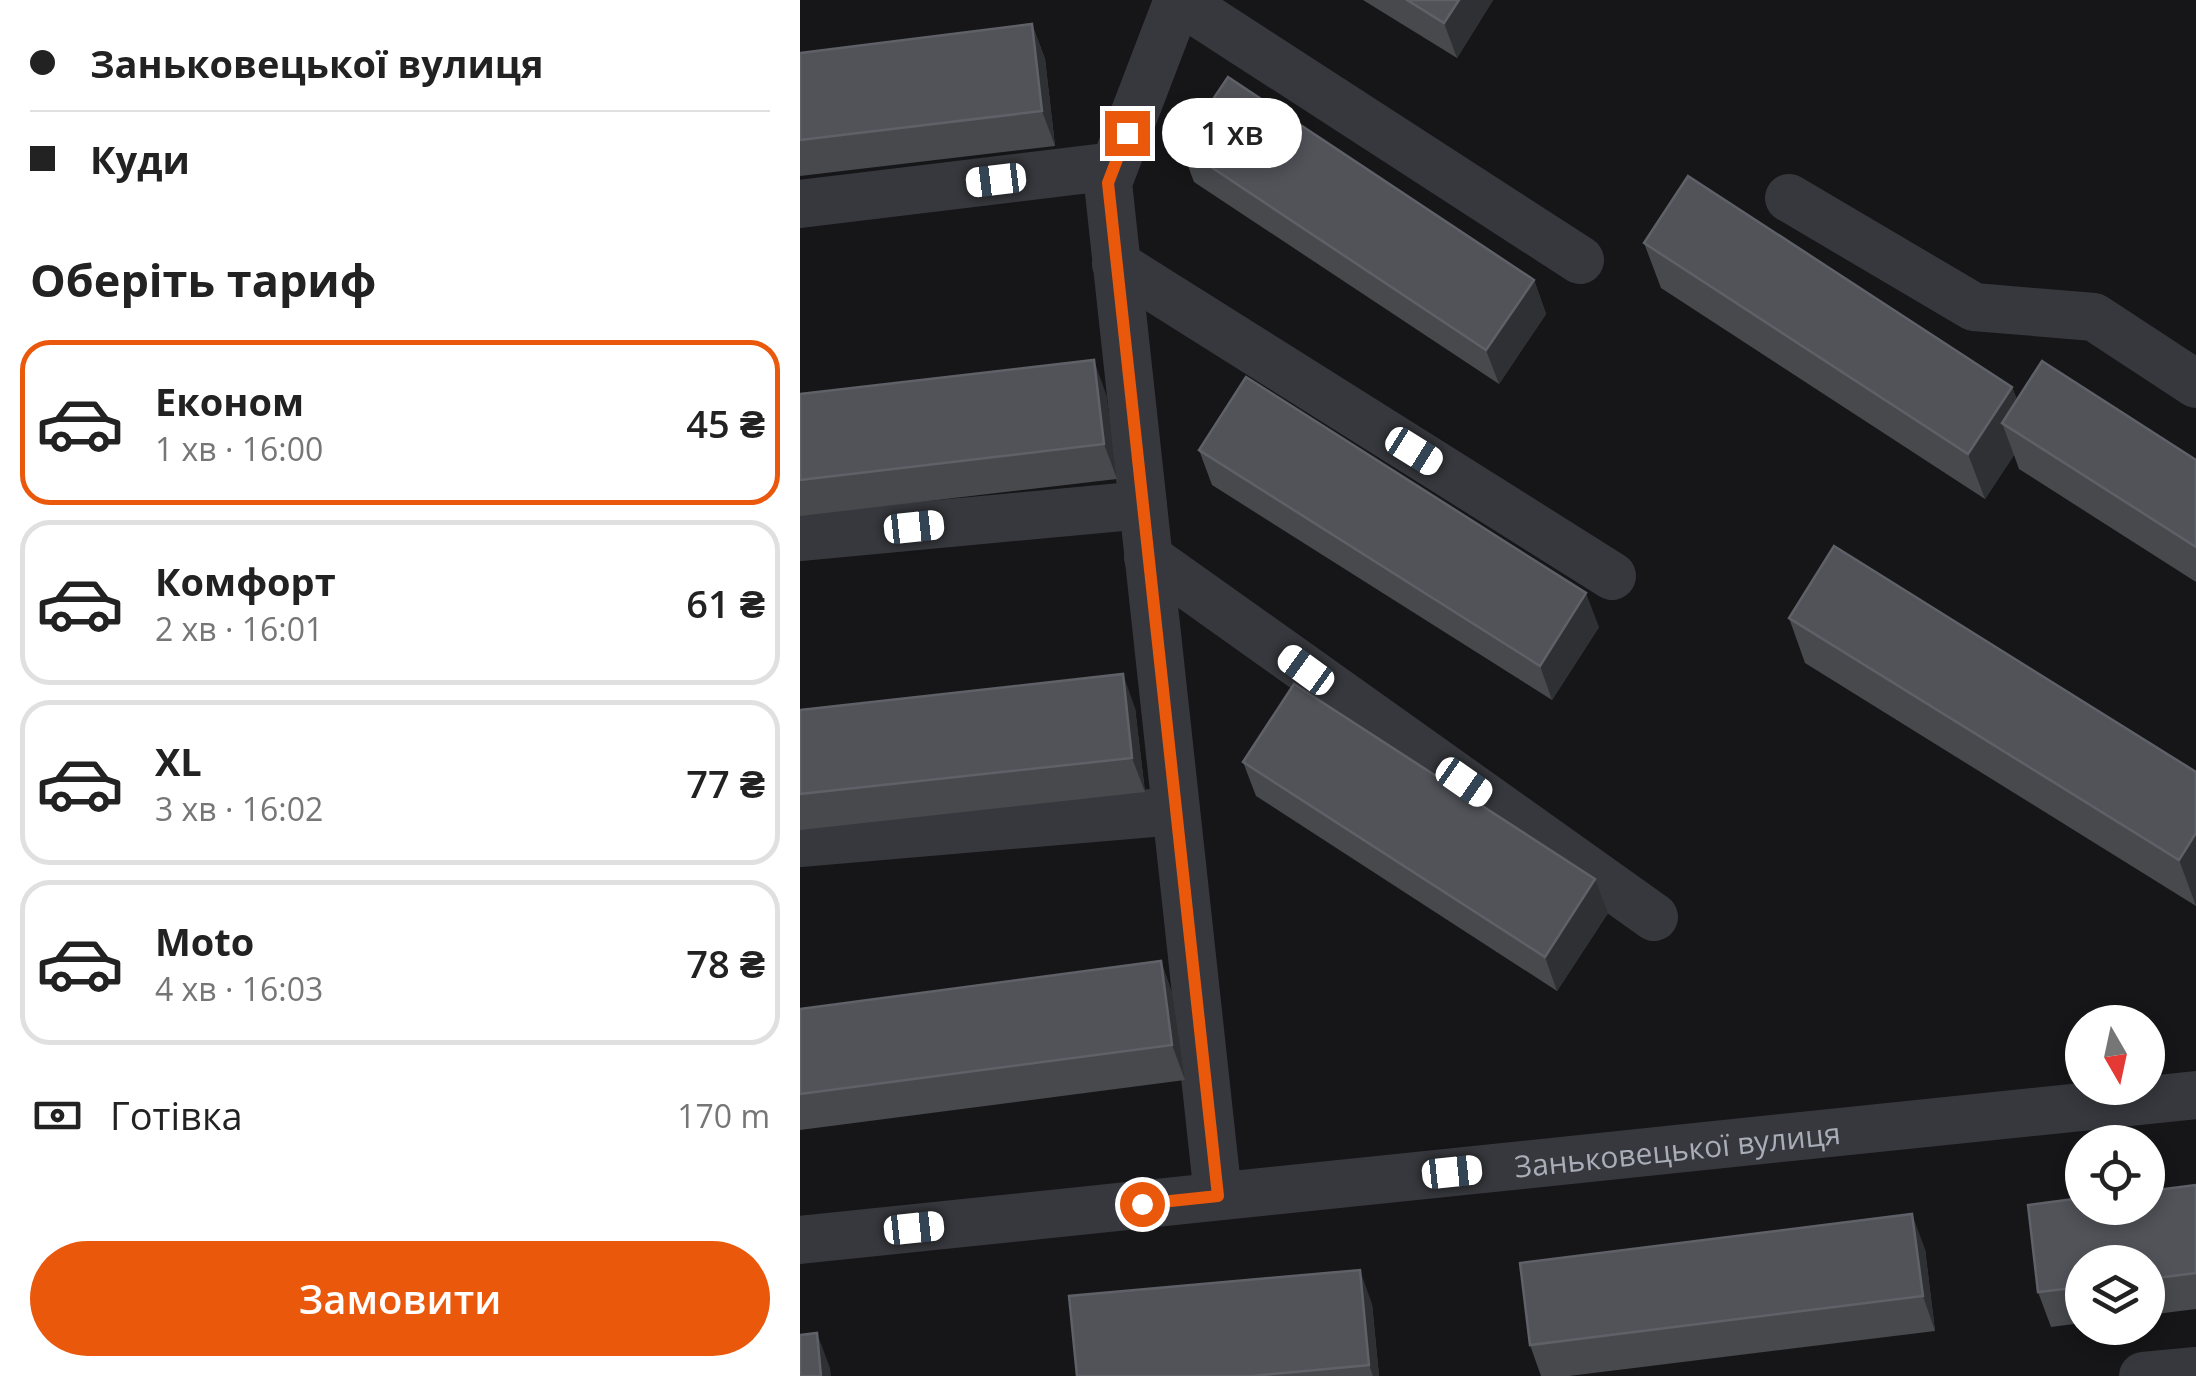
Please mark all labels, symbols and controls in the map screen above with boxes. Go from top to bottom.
text: Заньковецької вулиця [90,37,544,89]
callout: 1 хв [1162,98,1302,168]
route end [1105,111,1150,156]
text: 1 хв [1200,111,1264,154]
text: Куди [90,133,190,185]
car [964,161,1028,199]
text: Оберіть тариф [30,249,376,310]
text: Економ [155,375,304,427]
icon: car [35,378,125,468]
text: 45 ₴ [686,397,765,449]
car [1381,422,1447,480]
text: 1 хв · 16:00 [155,427,323,470]
car [883,509,945,545]
text: Комфорт [155,555,336,607]
icon: car [35,558,125,648]
text: 61 ₴ [686,577,765,629]
text: 2 хв · 16:01 [155,607,323,650]
car [1273,640,1339,700]
text: XL [155,735,202,787]
icon: car [35,738,125,828]
car [1431,753,1497,811]
text: 77 ₴ [686,757,765,809]
text: 3 хв · 16:02 [155,787,323,830]
text: Moto [155,915,254,967]
icon: car [35,918,125,1008]
text: 78 ₴ [686,937,765,989]
text: 4 хв · 16:03 [155,967,323,1010]
north arrow [2065,1005,2165,1105]
map controls [2065,1005,2165,1345]
icon: cash [30,1088,85,1143]
text: Готівка [110,1089,243,1141]
text: 170 m [677,1094,770,1137]
street label: Заньковецької вулиця [1512,1112,1842,1186]
button: locate [2065,1125,2165,1225]
car [1421,1154,1483,1190]
route start [1120,1182,1165,1227]
car [883,1210,945,1246]
button: Замовити [30,1241,770,1356]
button: layers [2065,1245,2165,1345]

